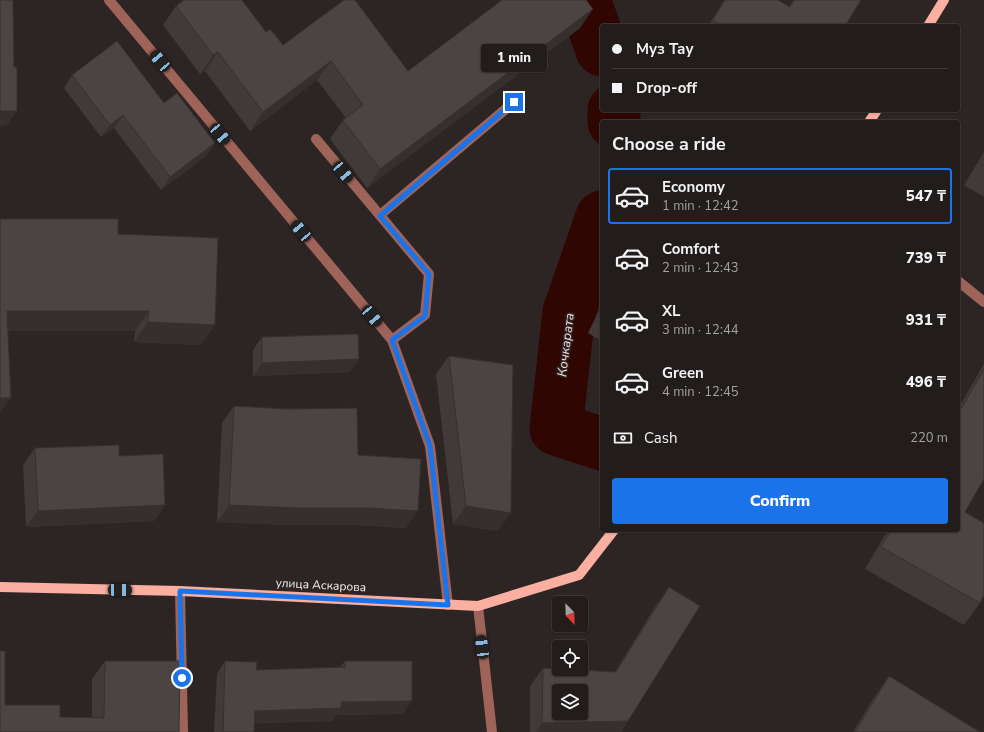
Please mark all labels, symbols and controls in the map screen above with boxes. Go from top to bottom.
text: Муз Тау [636,39,694,59]
callout: 1 min [481,44,547,72]
car [148,48,172,74]
text: 1 min [497,49,531,67]
text: Drop-off [636,78,697,98]
route end [505,93,523,111]
car [208,121,232,147]
text: Choose a ride [612,132,726,156]
car [331,159,355,185]
text: Economy [662,177,725,197]
icon: car [614,178,650,214]
text: 547 ₸ [906,186,946,206]
text: 1 min · 12:42 [662,197,738,215]
car [289,218,313,244]
text: Comfort [662,239,719,259]
icon: car [614,240,650,276]
text: 739 ₸ [906,248,946,268]
text: 2 min · 12:43 [662,259,738,277]
text: XL [662,301,681,321]
icon: car [614,302,650,338]
car [360,303,384,329]
text: 931 ₸ [906,310,946,330]
water label: Кочкарата [553,312,579,378]
text: 3 min · 12:44 [662,321,738,339]
text: Green [662,363,704,383]
icon: car [614,364,650,400]
text: 496 ₸ [906,372,946,392]
text: 4 min · 12:45 [662,383,738,401]
icon: cash [612,427,634,449]
text: Cash [644,428,678,448]
text: 220 m [910,429,948,447]
button: Confirm [612,478,948,524]
street label: улица Аскарова [275,575,367,595]
car [108,584,132,596]
north arrow [552,596,588,632]
map controls [552,596,588,720]
car [475,634,489,660]
button: locate [552,640,588,676]
route start [173,669,191,687]
button: layers [552,684,588,720]

